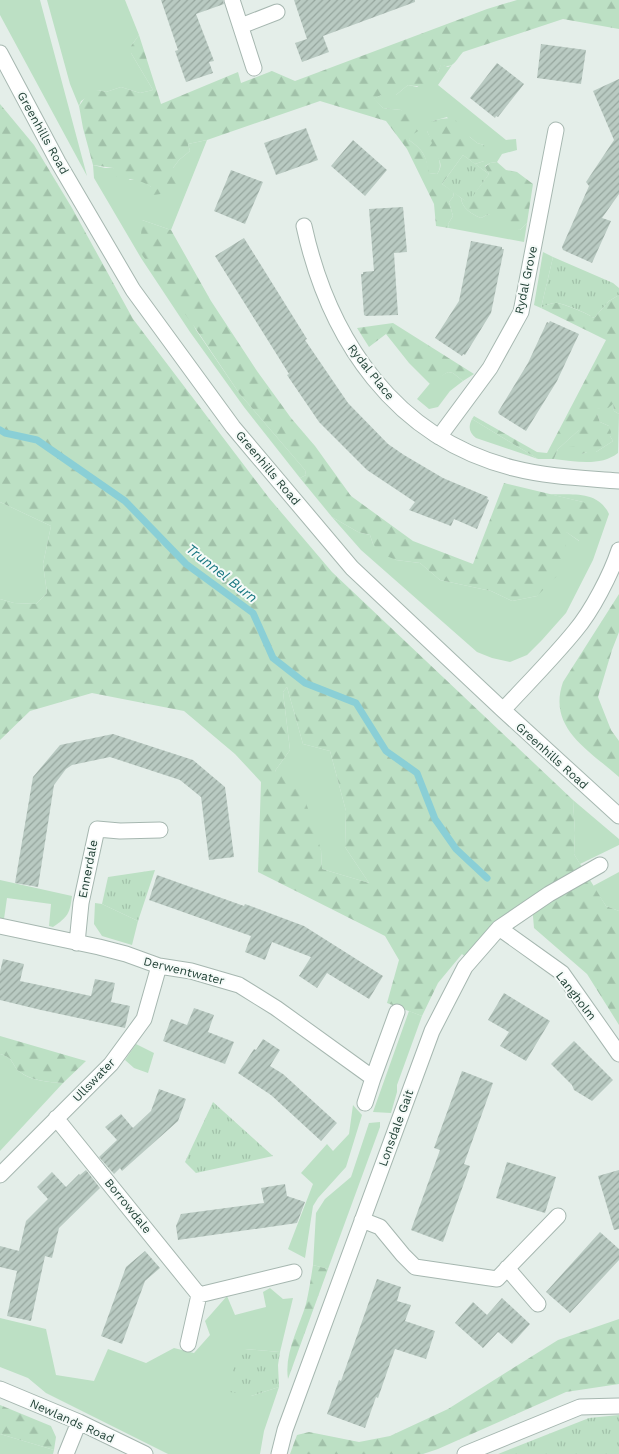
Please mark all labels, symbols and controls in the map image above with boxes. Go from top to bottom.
street label: Greenhills Road [14,89,72,177]
street label: Rydal Grove [512,245,540,315]
street label: Rydal Place [345,341,397,403]
street label: Greenhills Road [233,428,303,508]
water label: Trunnel Burn [183,540,261,606]
street label: Greenhills Road [513,720,591,792]
street label: Ennerdale [75,839,101,899]
street label: Derwentwater [142,954,226,988]
street label: Langholm [553,969,599,1023]
street label: Ullswater [70,1055,118,1105]
street label: Lonsdale Gait [376,1088,416,1168]
street label: Borrowdale [102,1176,154,1236]
street label: Newlands Road [28,1396,116,1446]

